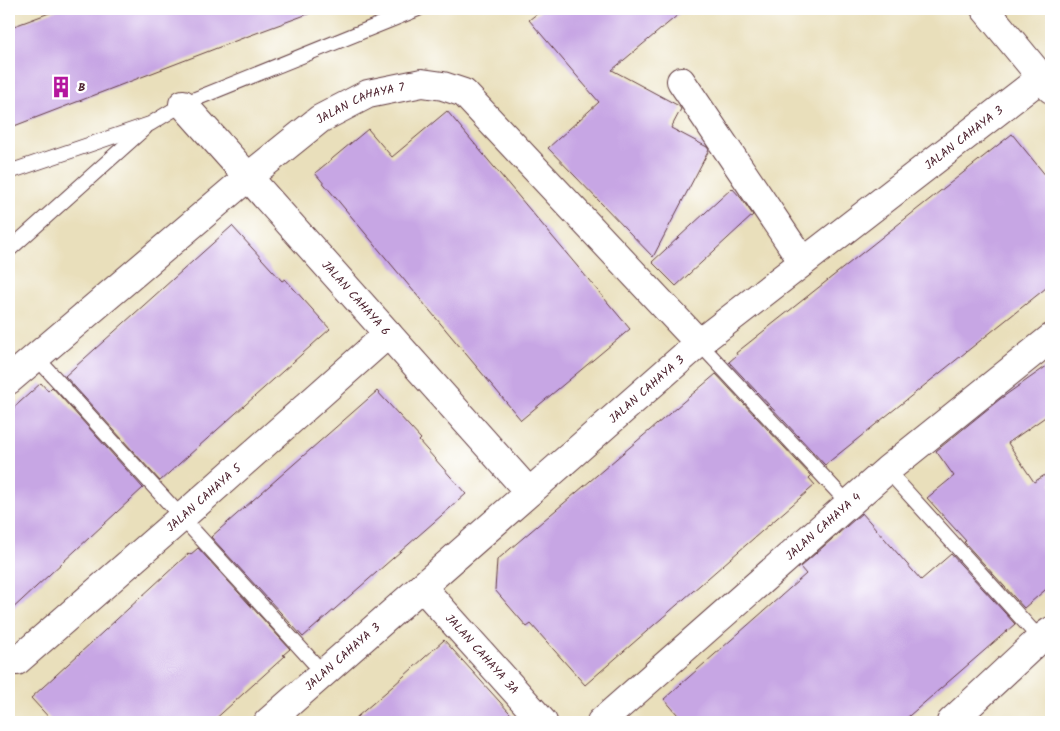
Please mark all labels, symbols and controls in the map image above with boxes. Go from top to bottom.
building icon: B [48,74,74,100]
street label: JALAN CAHAYA 7 [312,77,407,128]
place label: B [78,78,86,97]
street label: JALAN CAHAYA 3 [920,101,1007,174]
street label: JALAN CAHAYA 6 [317,256,395,340]
street label: JALAN CAHAYA 3 [604,350,689,428]
street label: JALAN CAHAYA 5 [162,458,247,536]
street label: JALAN CAHAYA 4 [781,487,865,565]
street label: JALAN CAHAYA 3A [441,609,523,699]
street label: JALAN CAHAYA 3 [300,618,385,695]

